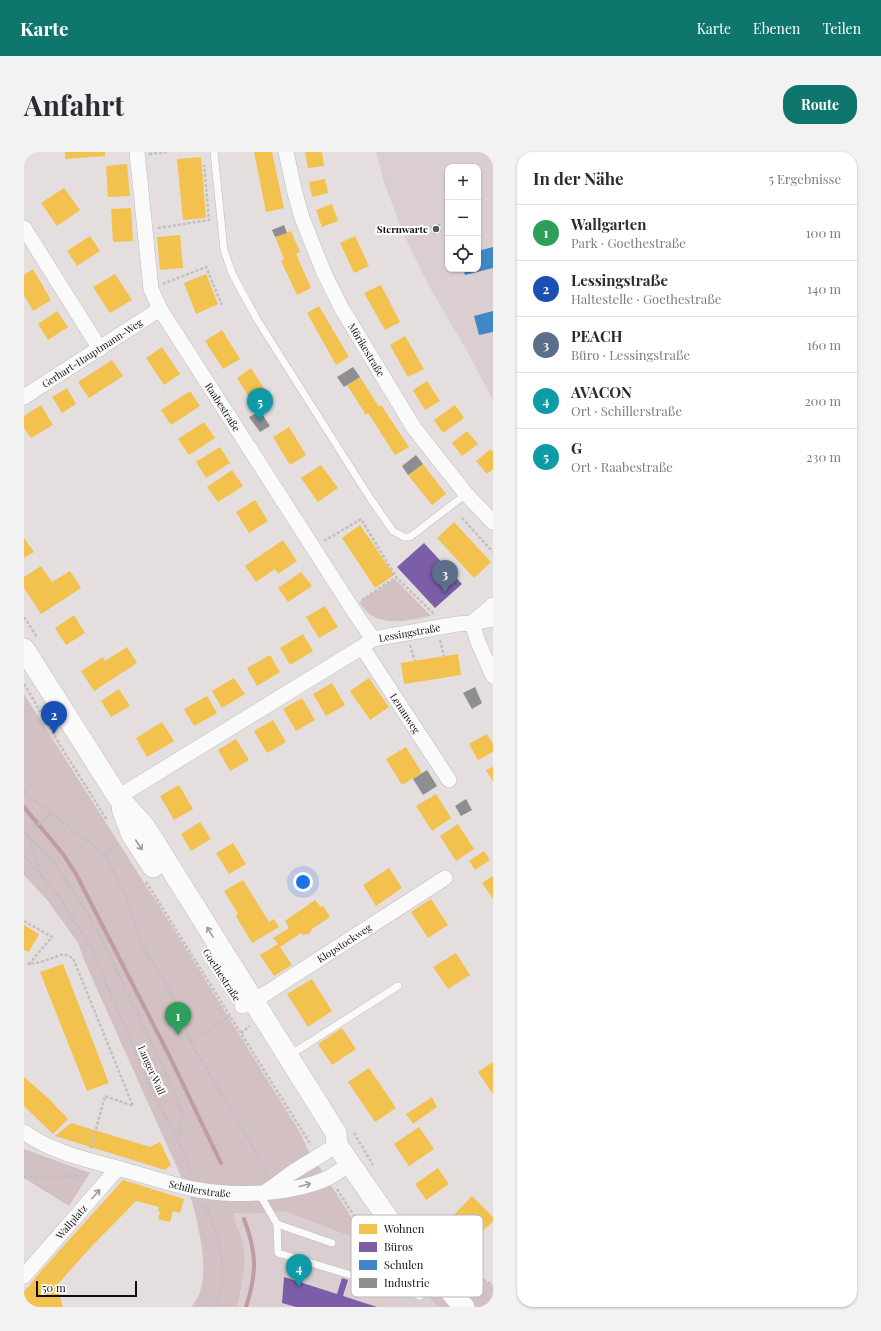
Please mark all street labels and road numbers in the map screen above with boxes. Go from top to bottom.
street label: Gerhart-Hauptmann-Weg [39,315,146,391]
street label: Mörikestraße [345,320,388,379]
street label: Raabestraße [202,380,244,434]
street label: Lessingstraße [377,620,441,645]
street label: Lenauweg [387,690,424,737]
street label: Klopstockweg [314,920,375,966]
street label: Goethestraße [200,946,244,1004]
street label: Langer Wall [135,1043,169,1097]
street label: Schillerstraße [167,1176,231,1200]
street label: Wallplatz [52,1201,90,1243]

